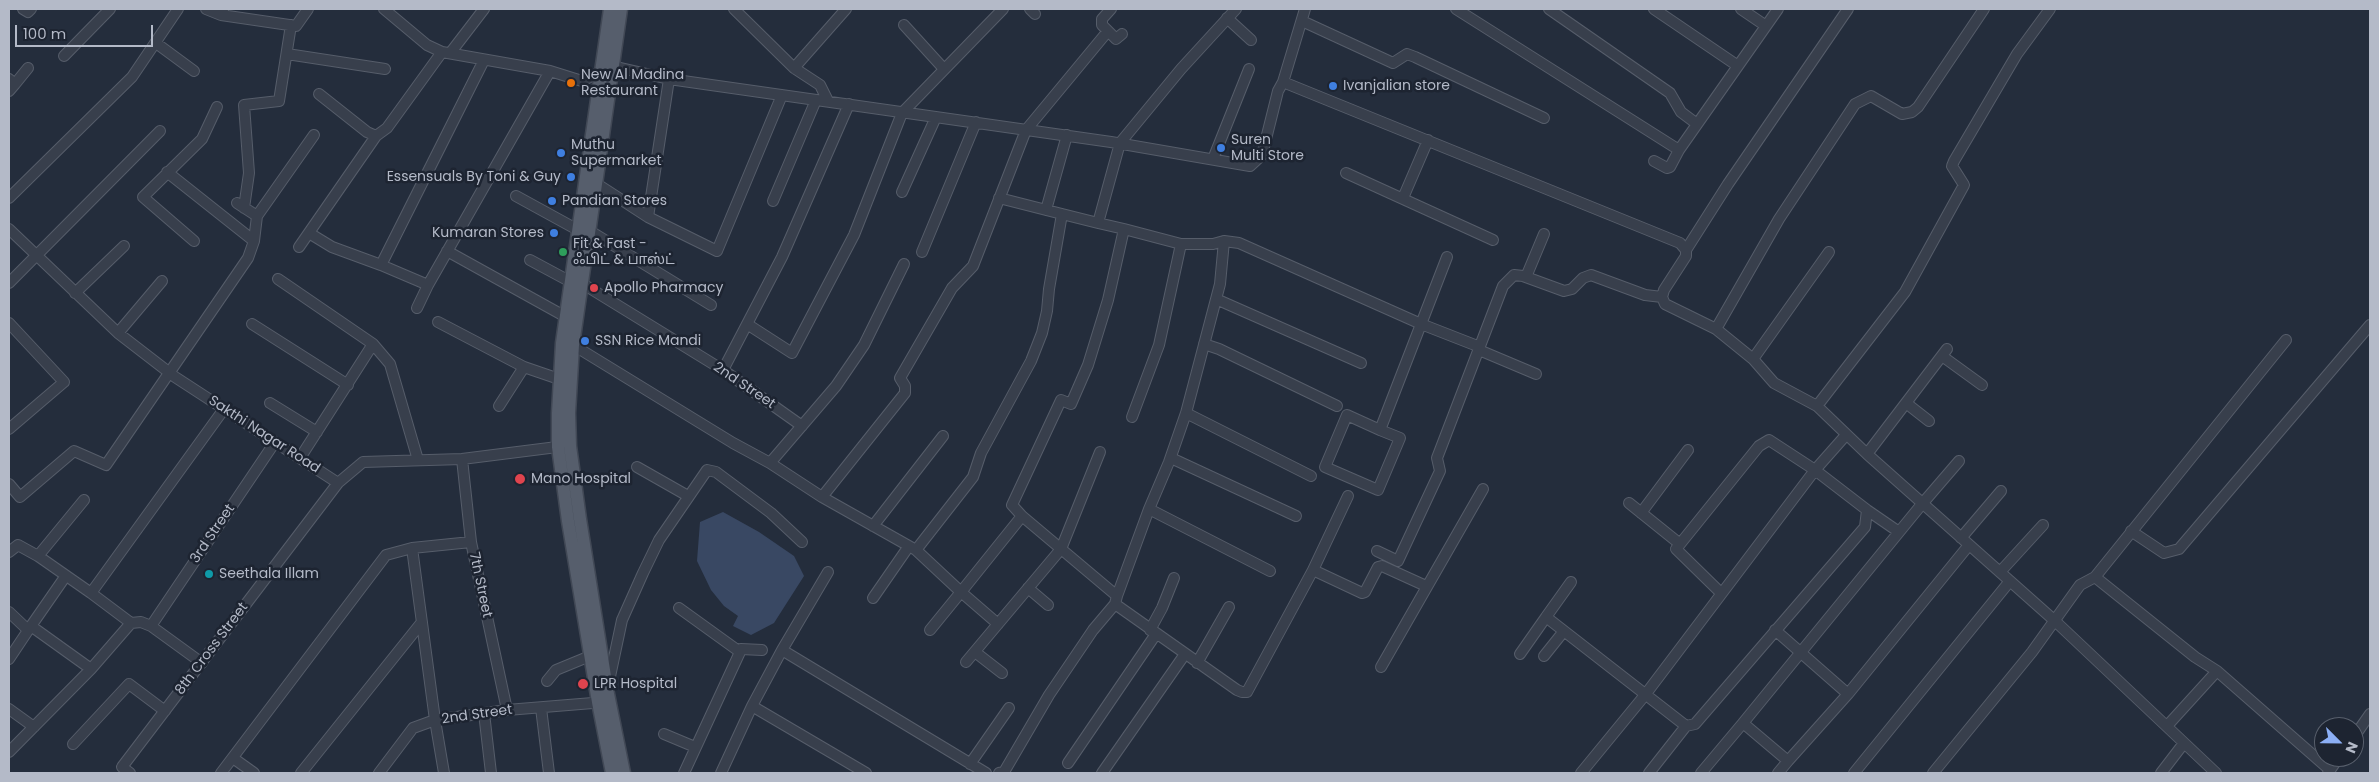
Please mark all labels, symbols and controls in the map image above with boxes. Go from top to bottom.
scale bar [18,15,155,47]
text: 100 m [23,23,66,44]
place label: New Al Madina Restaurant [581,67,684,100]
marker: New Al Madina Restaurant [565,77,577,89]
place label: Ivanjalian store [1343,78,1450,94]
marker: Ivanjalian store [1327,80,1339,92]
place label: Suren Multi Store [1231,132,1304,164]
place label: Muthu Supermarket [571,137,662,170]
marker: Suren Multi Store [1215,142,1227,154]
marker: Muthu Supermarket [555,147,567,159]
place label: Essensuals By Toni & Guy [387,169,561,185]
marker: Essensuals By Toni & Guy [565,171,577,183]
place label: Pandian Stores [562,193,667,209]
marker: Pandian Stores [546,195,558,207]
place label: Kumaran Stores [432,225,544,241]
marker: Kumaran Stores [548,227,560,239]
place label: Fit & Fast - ஃபிட் & பாஸ்ட் [573,236,675,268]
marker: Fit & Fast - ஃபிட் & பாஸ்ட் [557,246,569,258]
place label: Apollo Pharmacy [604,280,723,296]
marker: Apollo Pharmacy [588,282,600,294]
place label: SSN Rice Mandi [595,333,701,349]
marker: SSN Rice Mandi [579,335,591,347]
street label: 2nd Street [710,359,778,413]
street label: Sakthi Nagar Road [205,393,323,477]
place label: Mano Hospital [531,471,631,487]
marker: Mano Hospital [513,472,527,486]
street label: 3rd Street [187,501,239,567]
street label: 7th Street [465,551,495,619]
place label: Seethala Illam [219,566,319,582]
marker: Seethala Illam [203,568,215,580]
street label: 8th Cross Street [172,600,252,698]
place label: LPR Hospital [594,676,677,692]
marker: LPR Hospital [576,677,590,691]
street label: 2nd Street [441,702,513,728]
north arrow [2314,717,2364,767]
text: N [2341,739,2363,756]

